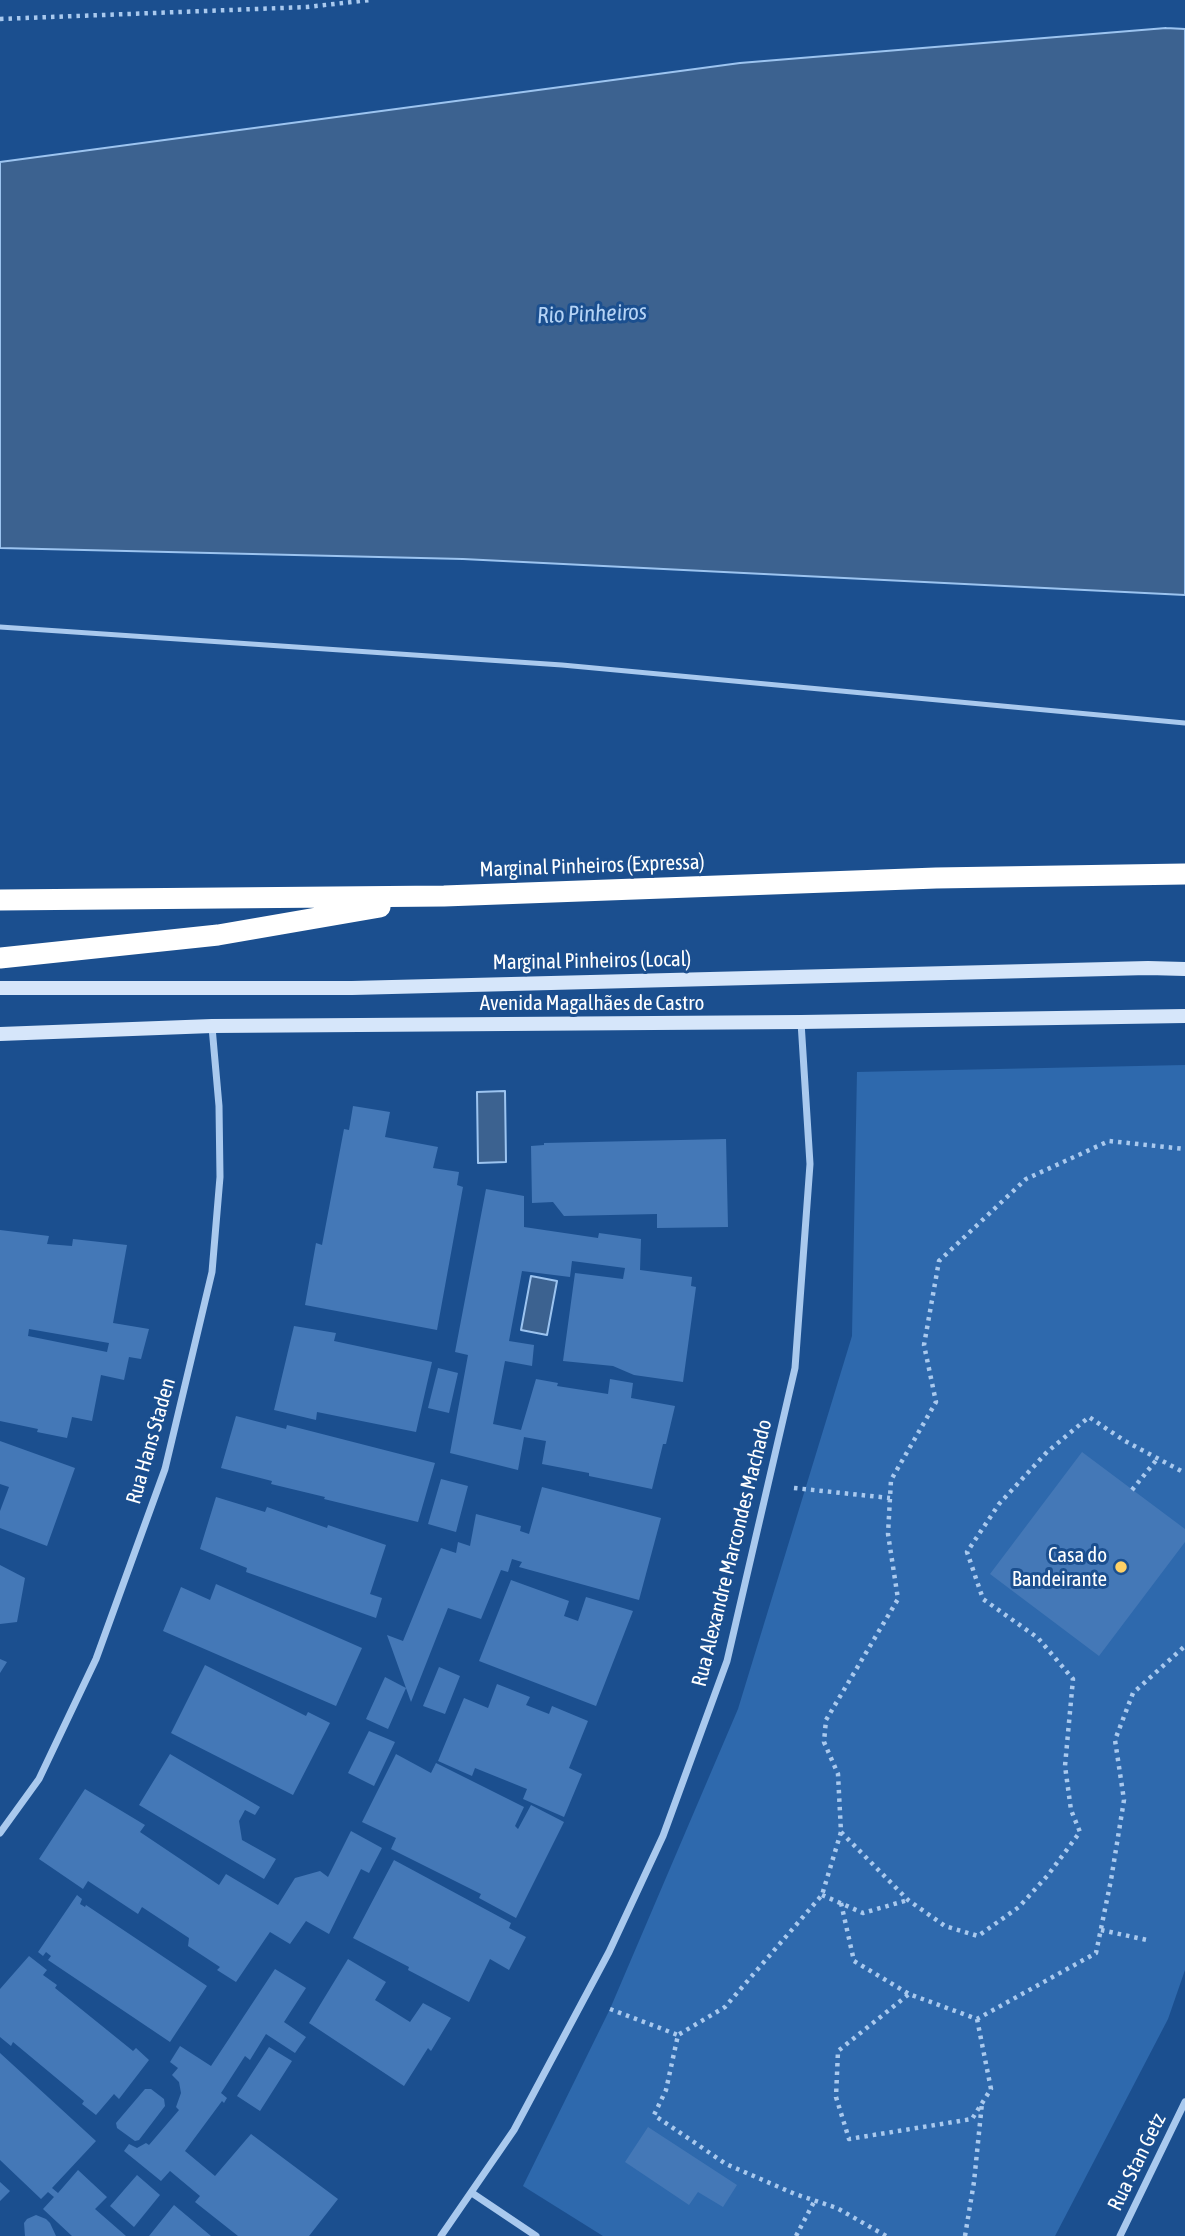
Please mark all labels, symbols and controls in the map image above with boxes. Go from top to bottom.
water label: Rio Pinheiros [537,298,647,330]
street label: Marginal Pinheiros (Expressa) [479,849,705,883]
street label: Marginal Pinheiros (Local) [492,947,692,975]
street label: Avenida Magalhães de Castro [480,990,704,1016]
street label: Rua Hans Staden [121,1375,181,1507]
street label: Rua Alexandre Marcondes Machado [687,1417,777,1689]
place label: Casa do Bandeirante [1012,1542,1107,1592]
marker: Casa do Bandeirante [1113,1559,1129,1575]
street label: Rua Stan Getz [1103,2109,1171,2215]

